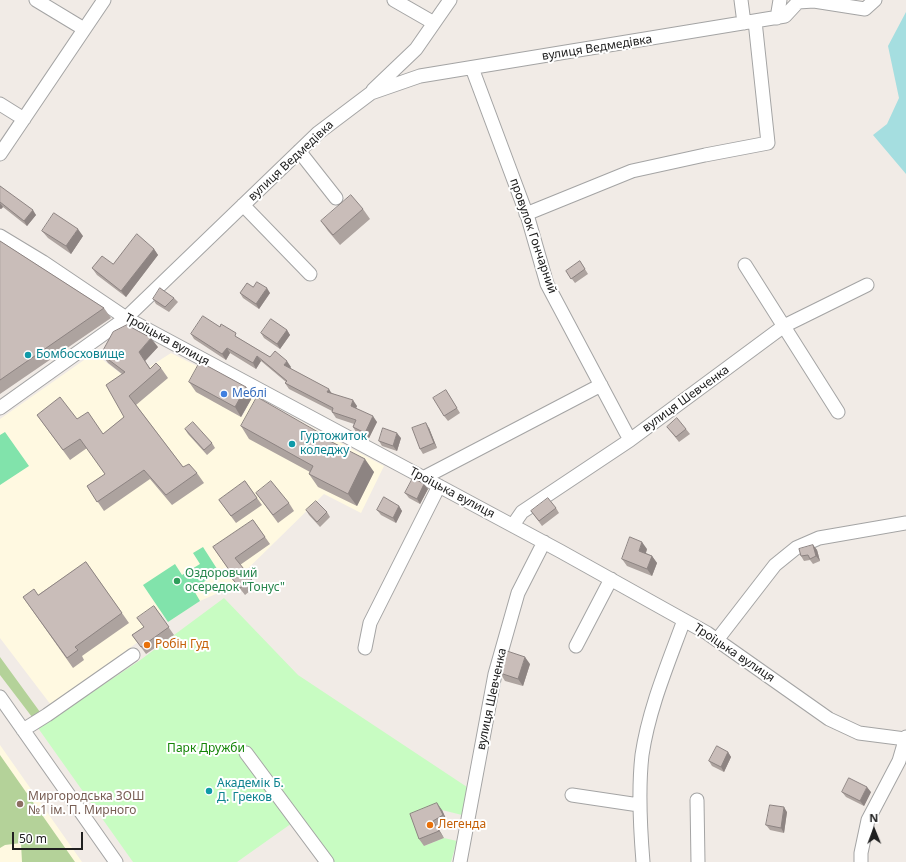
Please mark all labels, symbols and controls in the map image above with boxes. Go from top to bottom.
street label: вулиця Ведмедівка [541,32,653,64]
street label: вулиця Ведмедівка [245,118,337,204]
street label: провулок Гончарний [507,176,559,296]
street label: Троїцька вулиця [122,311,212,369]
place label: Бомбосховище [36,348,125,362]
marker: Бомбосховище [23,350,33,360]
street label: вулиця Шевченка [640,363,732,435]
place label: Меблі [232,387,267,401]
marker: Меблі [219,389,229,399]
place label: Гуртожиток коледжу [300,430,367,458]
marker: Гуртожиток коледжу [287,439,297,449]
street label: Троїцька вулиця [407,464,497,522]
place label: Оздоровчий осередок "Тонус" [185,567,285,595]
marker: Оздоровчий осередок "Тонус" [172,576,182,586]
street label: Троїцька вулиця [691,621,777,685]
place label: Робін Гуд [155,638,209,652]
marker: Робін Гуд [142,640,152,650]
street label: вулиця Шевченка [474,647,510,751]
park label: Парк Дружби [167,742,245,756]
place label: Академік Б. Д. Греков [217,777,284,805]
marker: Академік Б. Д. Греков [204,786,214,796]
place label: Миргородська ЗОШ №1 ім. П. Мирного [28,790,144,818]
marker: Миргородська ЗОШ №1 ім. П. Мирного [15,799,25,809]
north arrow [854,810,894,850]
text: N [869,810,878,825]
place label: Легенда [438,818,486,832]
marker: Легенда [425,820,435,830]
scale bar [14,824,85,850]
text: 50 m [19,830,47,847]

